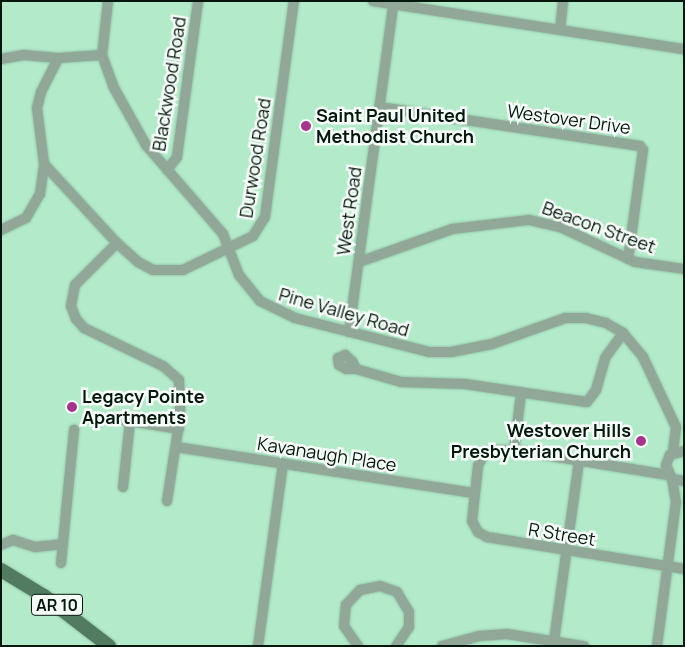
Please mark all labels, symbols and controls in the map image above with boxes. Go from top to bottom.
street label: Blackwood Road [148,15,190,153]
street label: Durwood Road [235,97,275,219]
street label: Westover Drive [506,100,632,138]
place label: Saint Paul United Methodist Church [316,105,474,148]
marker: Saint Paul United Methodist Church [300,120,312,132]
street label: West Road [332,165,366,257]
street label: Beacon Street [539,197,659,257]
street label: Pine Valley Road [276,283,412,341]
place label: Legacy Pointe Apartments [82,386,204,428]
marker: Legacy Pointe Apartments [66,401,78,413]
place label: Westover Hills Presbyterian Church [451,420,631,462]
street label: Kavanaugh Place [256,432,398,476]
marker: Westover Hills Presbyterian Church [635,435,647,447]
street label: R Street [527,518,597,550]
road number: AR 10 [31,592,83,618]

